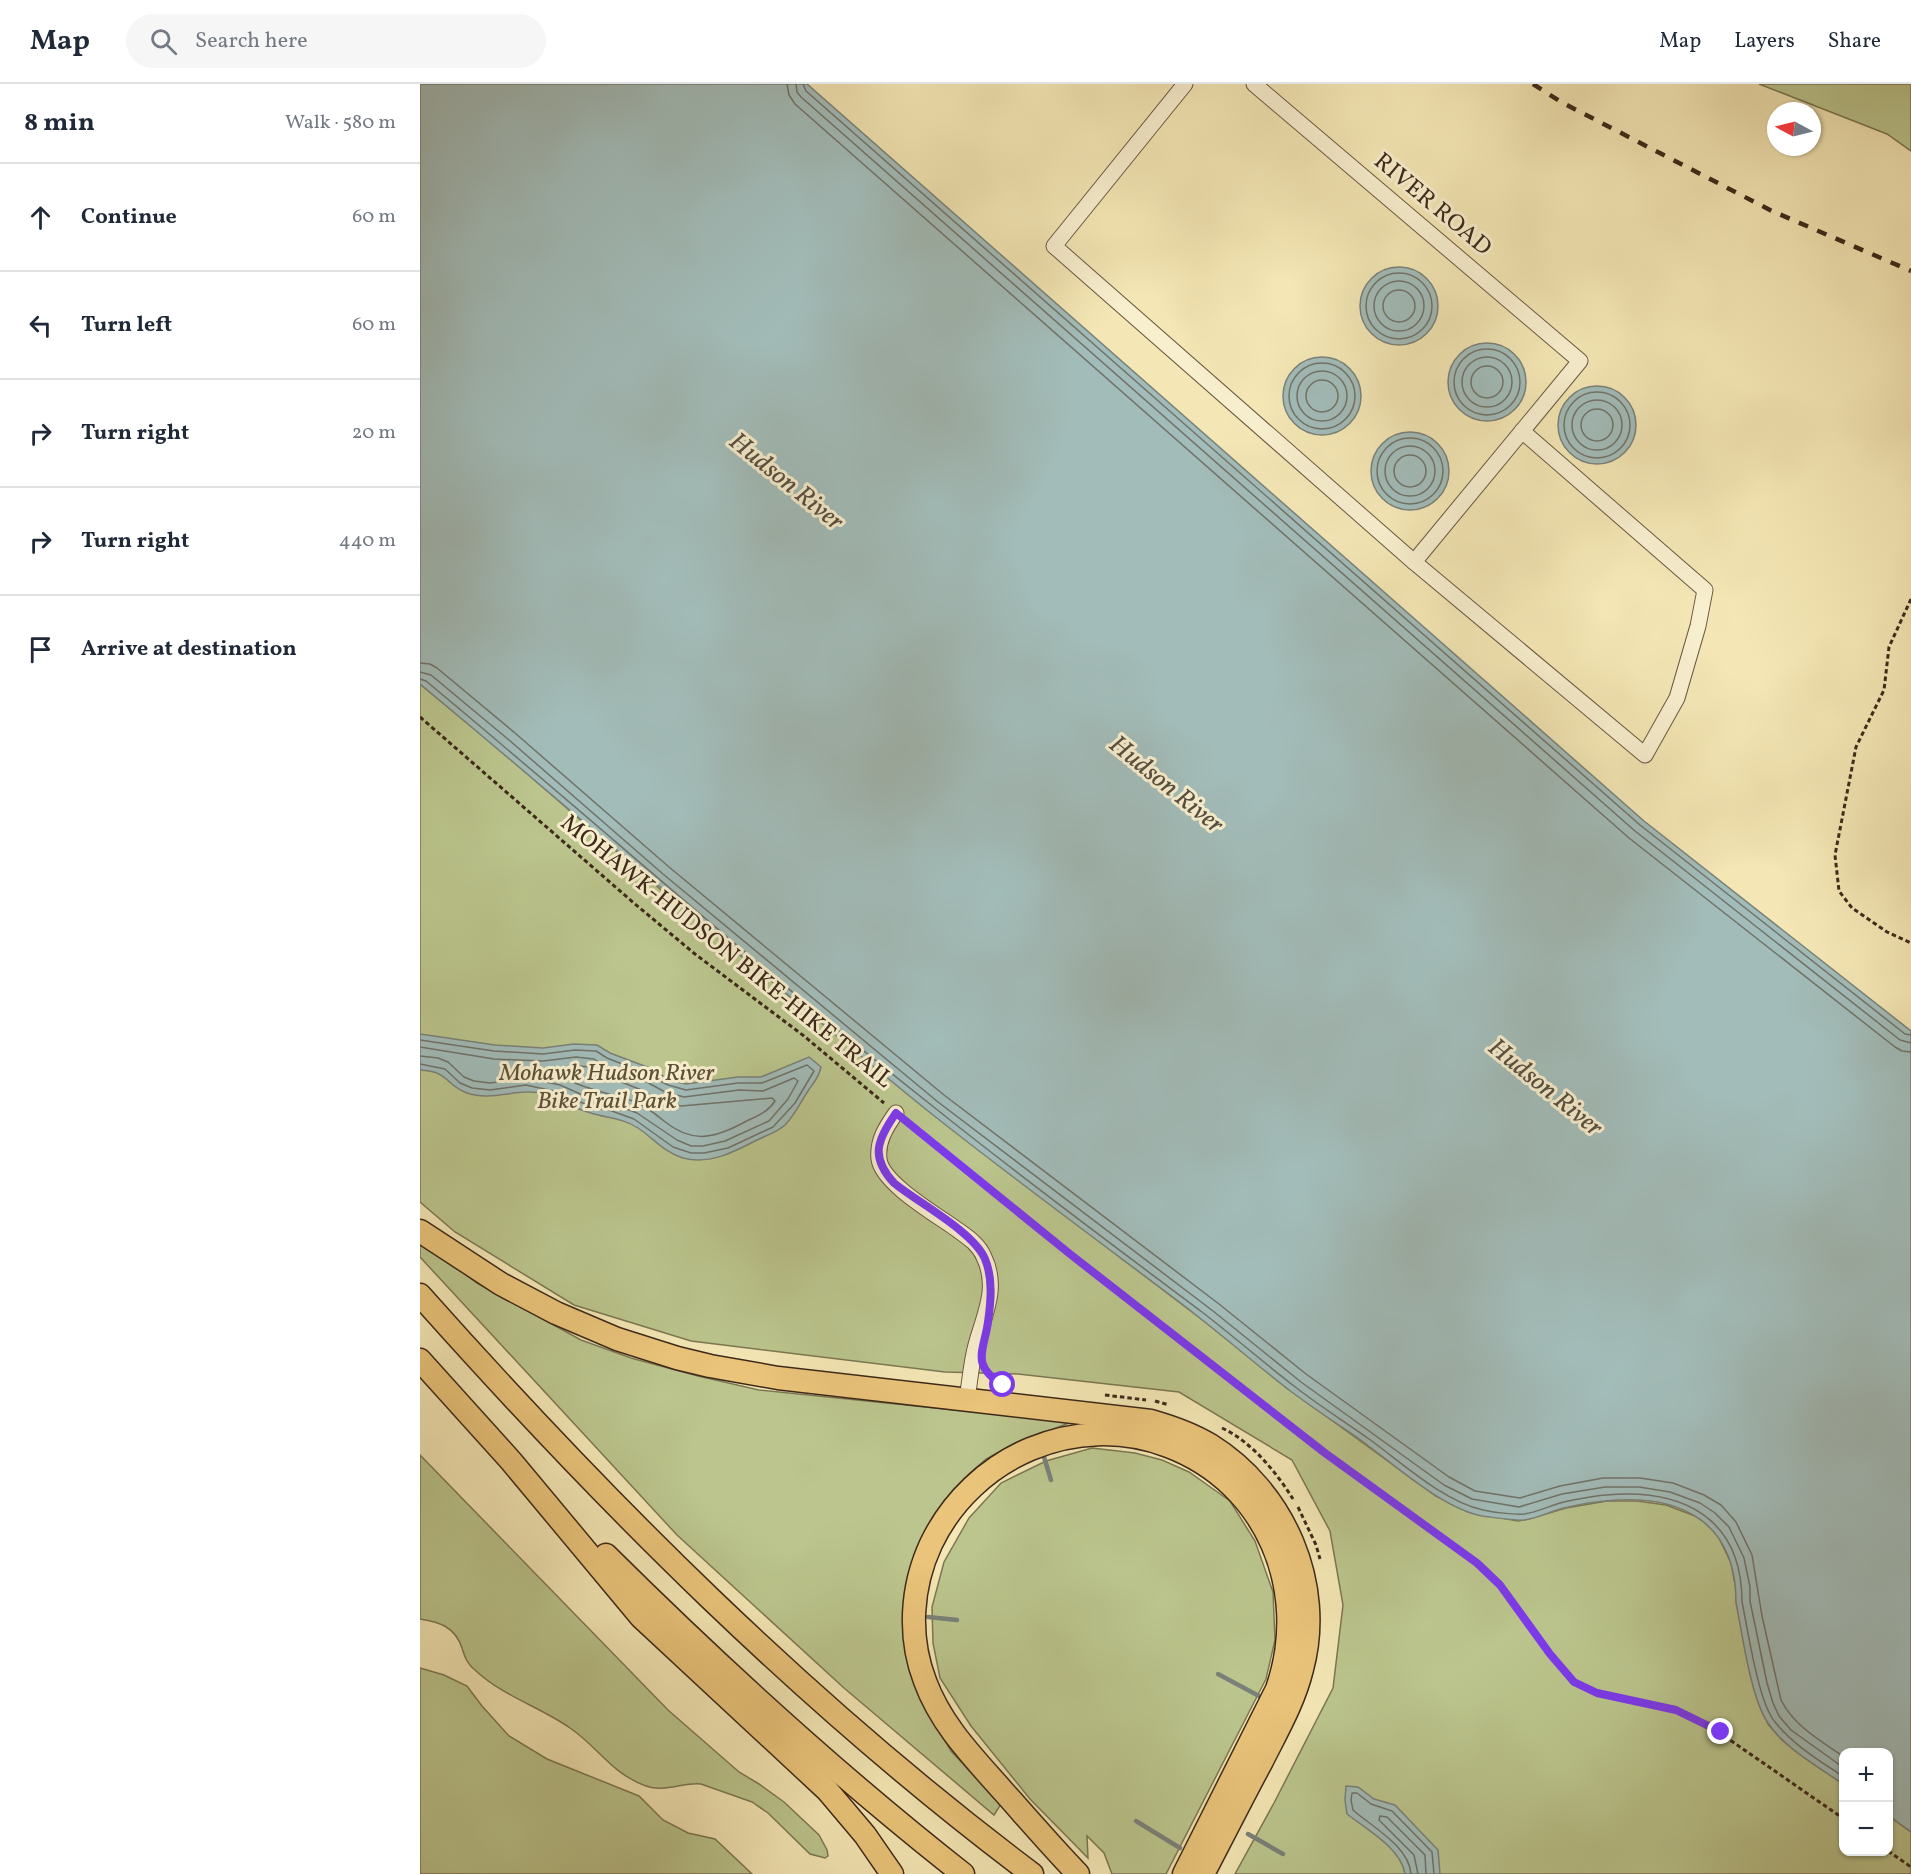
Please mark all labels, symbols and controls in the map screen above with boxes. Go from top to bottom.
search box [126,14,546,68]
text: Map [30,22,90,61]
icon: search [147,25,180,58]
text: Search here [195,26,308,57]
text: Map [1659,27,1701,56]
text: Layers [1734,27,1795,56]
text: Share [1828,27,1881,56]
north arrow [1767,102,1821,156]
text: 8 min [24,105,95,141]
text: Walk · 580 m [285,109,396,137]
street label: RIVER ROAD [1366,145,1498,265]
icon: ahead [24,201,57,234]
text: Continue [81,202,177,233]
text: 60 m [352,203,396,231]
icon: left [24,309,57,342]
text: Turn left [81,310,172,341]
text: 60 m [352,311,396,339]
icon: right [24,417,57,450]
text: Turn right [81,418,189,449]
text: 20 m [352,419,396,447]
water label: Hudson River [721,424,851,540]
icon: right [24,525,57,558]
text: Turn right [81,526,189,557]
text: 440 m [339,527,396,555]
icon: arrive [24,633,57,666]
text: Arrive at destination [81,634,297,665]
water label: Hudson River [1101,727,1231,843]
street label: MOHAWK-HUDSON BIKE-HIKE TRAIL [553,807,899,1097]
water label: Hudson River [1480,1030,1610,1146]
park label: Mohawk Hudson River Bike Trail Park [499,1057,715,1119]
route start [989,1371,1015,1397]
route end [1707,1718,1733,1744]
map controls [1839,1748,1893,1856]
button: + [1839,1748,1893,1802]
button: − [1839,1802,1893,1856]

